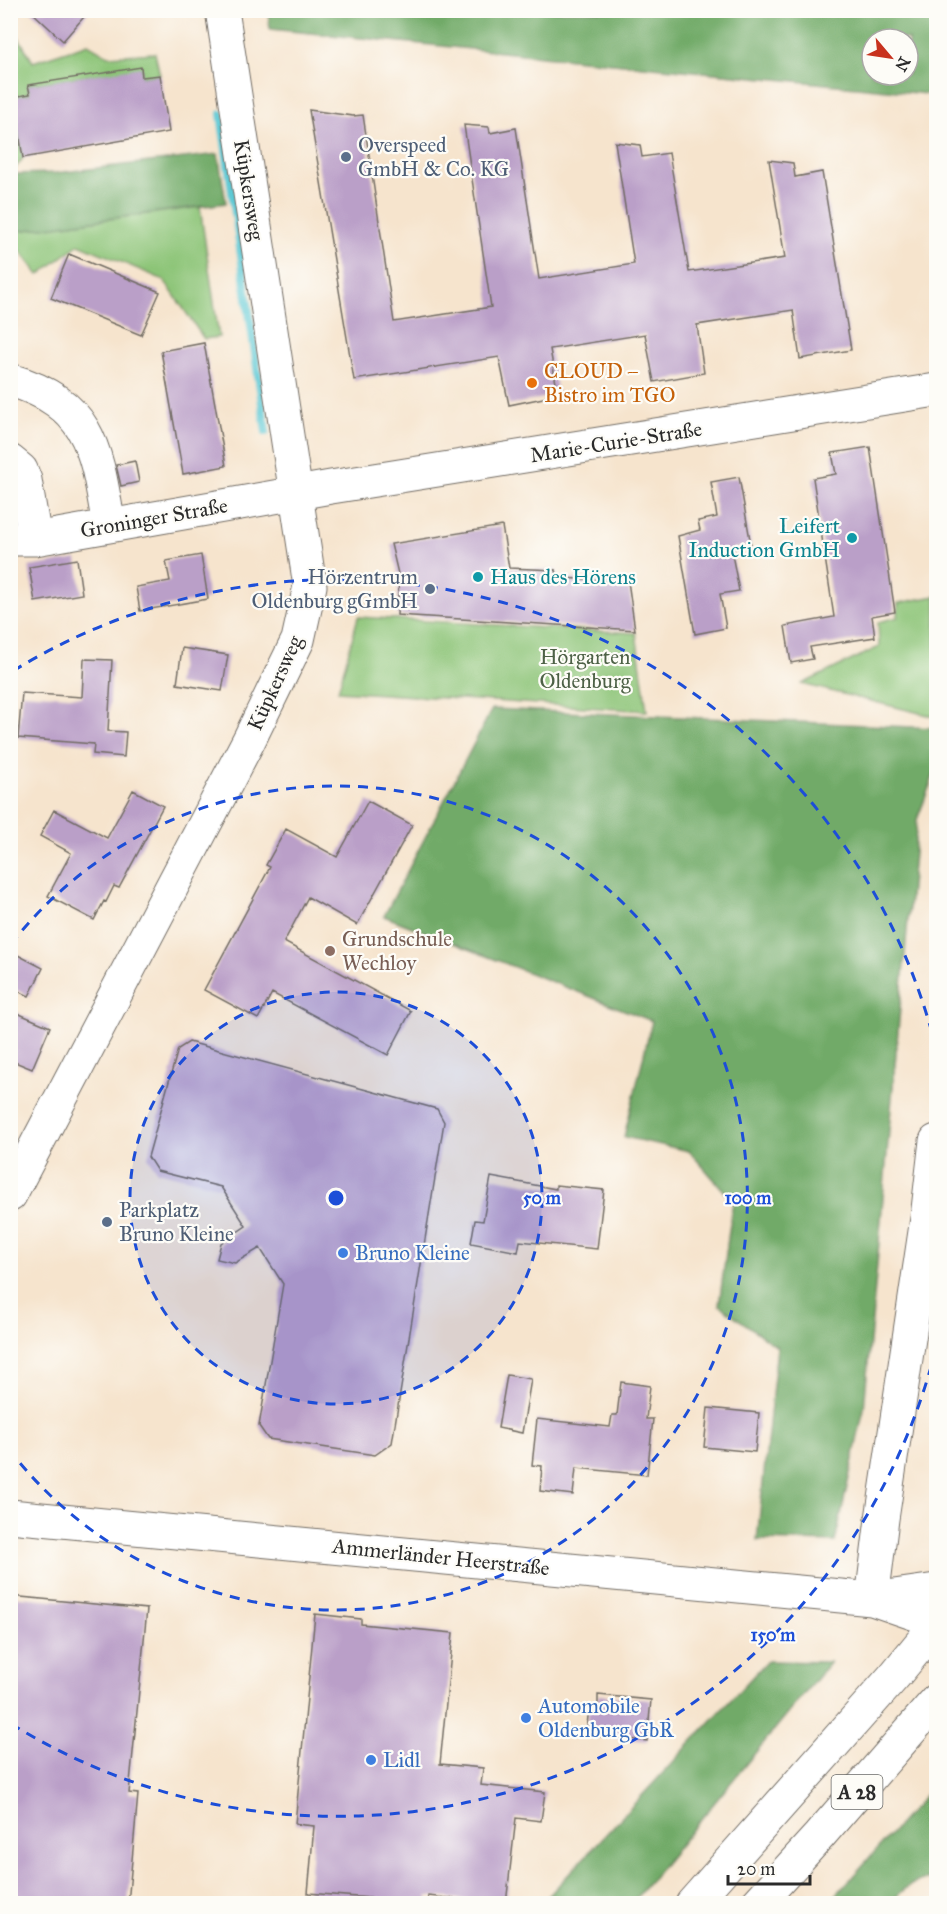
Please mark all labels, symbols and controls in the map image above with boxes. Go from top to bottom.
north arrow [860,27,920,87]
text: N [891,53,914,75]
place label: Overspeed GmbH & Co. KG [358,132,509,182]
street label: Küpkersweg [228,138,270,243]
marker: Overspeed GmbH & Co. KG [339,150,353,164]
place label: CLOUD – Bistro im TGO [544,358,675,408]
marker: CLOUD – Bistro im TGO [525,376,539,390]
street label: Marie-Curie-Straße [528,416,704,468]
street label: Groninger Straße [78,492,230,544]
place label: Leifert Induction GmbH [688,513,841,563]
marker: Leifert Induction GmbH [845,531,859,545]
place label: Hörzentrum Oldenburg gGmbH [252,564,418,614]
place label: Haus des Hörens [490,564,636,590]
marker: Haus des Hörens [471,570,485,584]
marker: Hörzentrum Oldenburg gGmbH [423,582,437,596]
street label: Küpkersweg [242,631,308,735]
park label: Hörgarten Oldenburg [539,644,631,694]
place label: Grundschule Wechloy [342,926,452,976]
marker: Grundschule Wechloy [323,944,337,958]
text: 50 m [523,1187,562,1209]
text: 100 m [725,1187,772,1209]
centre of rings [326,1188,346,1208]
place label: Parkplatz Bruno Kleine [119,1197,234,1247]
marker: Parkplatz Bruno Kleine [100,1215,114,1229]
place label: Bruno Kleine [355,1240,470,1266]
marker: Bruno Kleine [336,1246,350,1260]
street label: Ammerländer Heerstraße [330,1533,551,1581]
text: 150 m [751,1624,796,1646]
place label: Automobile Oldenburg GbR [537,1693,675,1743]
marker: Automobile Oldenburg GbR [519,1711,533,1725]
place label: Lidl [383,1747,421,1773]
marker: Lidl [364,1753,378,1767]
road number: A 28 [832,1775,882,1809]
scale bar [728,1848,810,1886]
text: 20 m [737,1858,775,1880]

